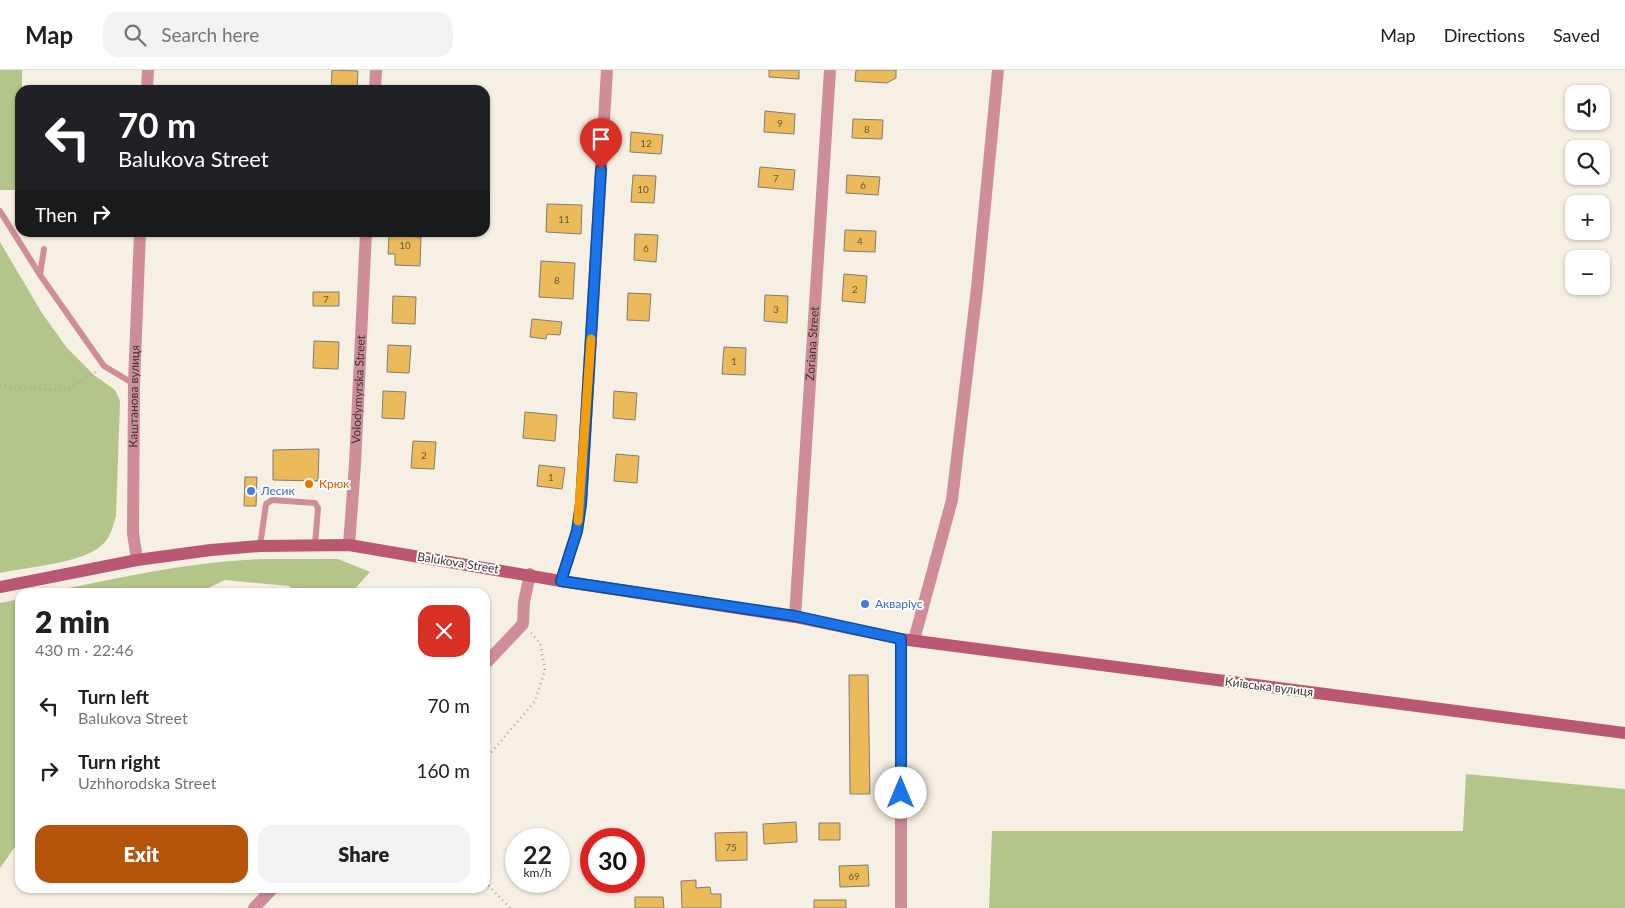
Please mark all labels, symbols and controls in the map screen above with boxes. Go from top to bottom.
search box [103,12,453,57]
text: Map [25,20,73,49]
icon: search [121,21,149,49]
text: Search here [161,23,259,46]
text: Map [1380,24,1416,46]
text: Directions [1444,24,1525,46]
text: Saved [1553,24,1600,46]
map controls [1565,85,1610,295]
button: sound [1565,85,1610,130]
text: 70 m [118,103,196,145]
icon: left [35,105,100,170]
house number: 9 [777,117,783,129]
pin [580,118,622,169]
house number: 8 [864,123,870,135]
icon: arrive [587,125,615,153]
house number: 12 [640,137,652,149]
button: search [1565,140,1610,185]
text: Balukova Street [118,145,269,172]
house number: 7 [773,172,779,184]
house number: 6 [860,179,866,191]
house number: 10 [637,183,649,195]
button: + [1565,195,1610,240]
icon: right [87,200,115,228]
text: Then [35,203,77,226]
house number: 11 [558,213,570,225]
house number: 4 [857,235,863,247]
house number: 10 [399,239,411,251]
house number: 6 [643,242,649,254]
button: − [1565,250,1610,295]
house number: 8 [554,274,560,286]
house number: 2 [852,283,858,295]
house number: 7 [323,293,329,305]
house number: 3 [773,303,779,315]
street label: Zoriana Street [802,305,822,381]
street label: Volodymyrska Street [348,334,368,444]
street label: Каштанова вулиця [126,344,143,448]
house number: 1 [731,355,737,367]
house number: 2 [421,449,427,461]
house number: 1 [548,471,554,483]
place label: Крюк [319,476,350,491]
marker: Крюк [303,478,315,490]
place label: Лесик [260,483,295,498]
marker: Лесик [245,485,257,497]
street label: Balukova Street [416,549,501,576]
place label: Акваріус [875,596,923,611]
marker: Акваріус [859,598,871,610]
text: 2 min [35,603,110,639]
button: close [418,605,470,657]
text: 430 m · 22:46 [35,640,134,659]
street label: Київська вулиця [1224,674,1314,699]
text: Turn left [78,685,149,708]
icon: left [35,692,63,720]
text: 70 m [427,694,470,717]
text: Balukova Street [78,708,188,727]
text: Turn right [78,750,160,773]
icon: right [35,757,63,785]
text: 160 m [416,759,470,782]
position arrow [874,766,926,818]
text: Uzhhorodska Street [78,773,216,792]
button: Exit [35,825,248,883]
button: Share [258,825,470,883]
speed limit sign: 30 [580,828,645,893]
text: 22 [523,839,552,869]
house number: 75 [725,841,737,853]
text: km/h [523,865,552,880]
house number: 69 [848,870,860,882]

